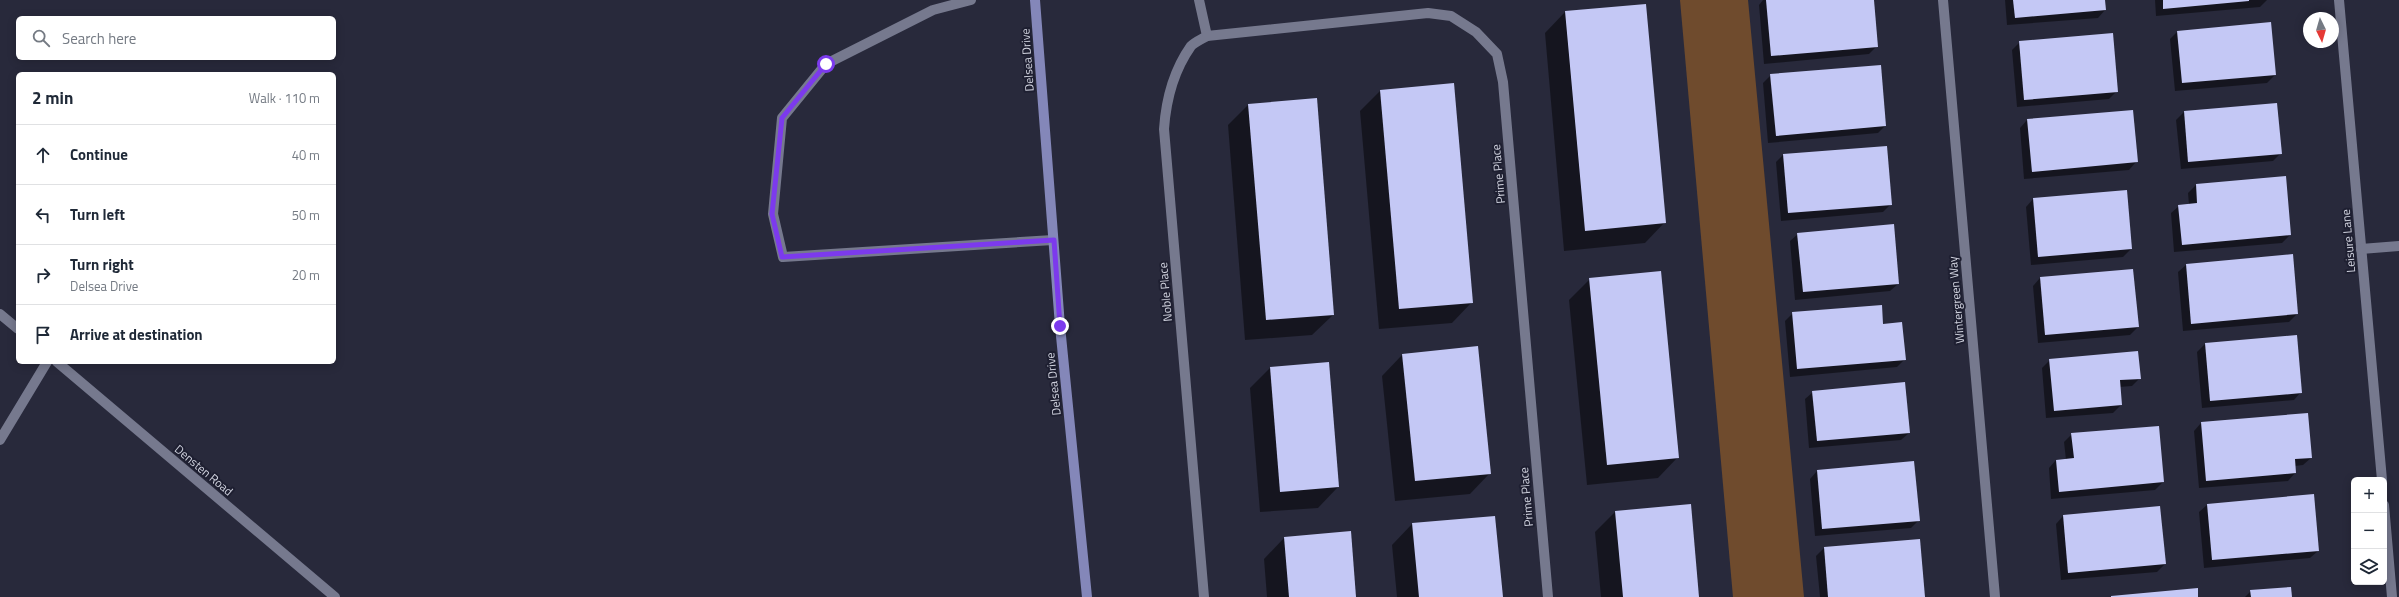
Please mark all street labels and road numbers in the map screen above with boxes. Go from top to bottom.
street label: Delsea Drive [1015,28,1039,92]
street label: Prime Place [1486,143,1510,205]
street label: Leisure Lane [2336,209,2360,273]
street label: Wintergreen Way [1943,255,1969,344]
street label: Noble Place [1153,262,1177,322]
street label: Delsea Drive [1040,352,1066,416]
street label: Densten Road [171,440,237,500]
street label: Prime Place [1514,466,1538,528]

